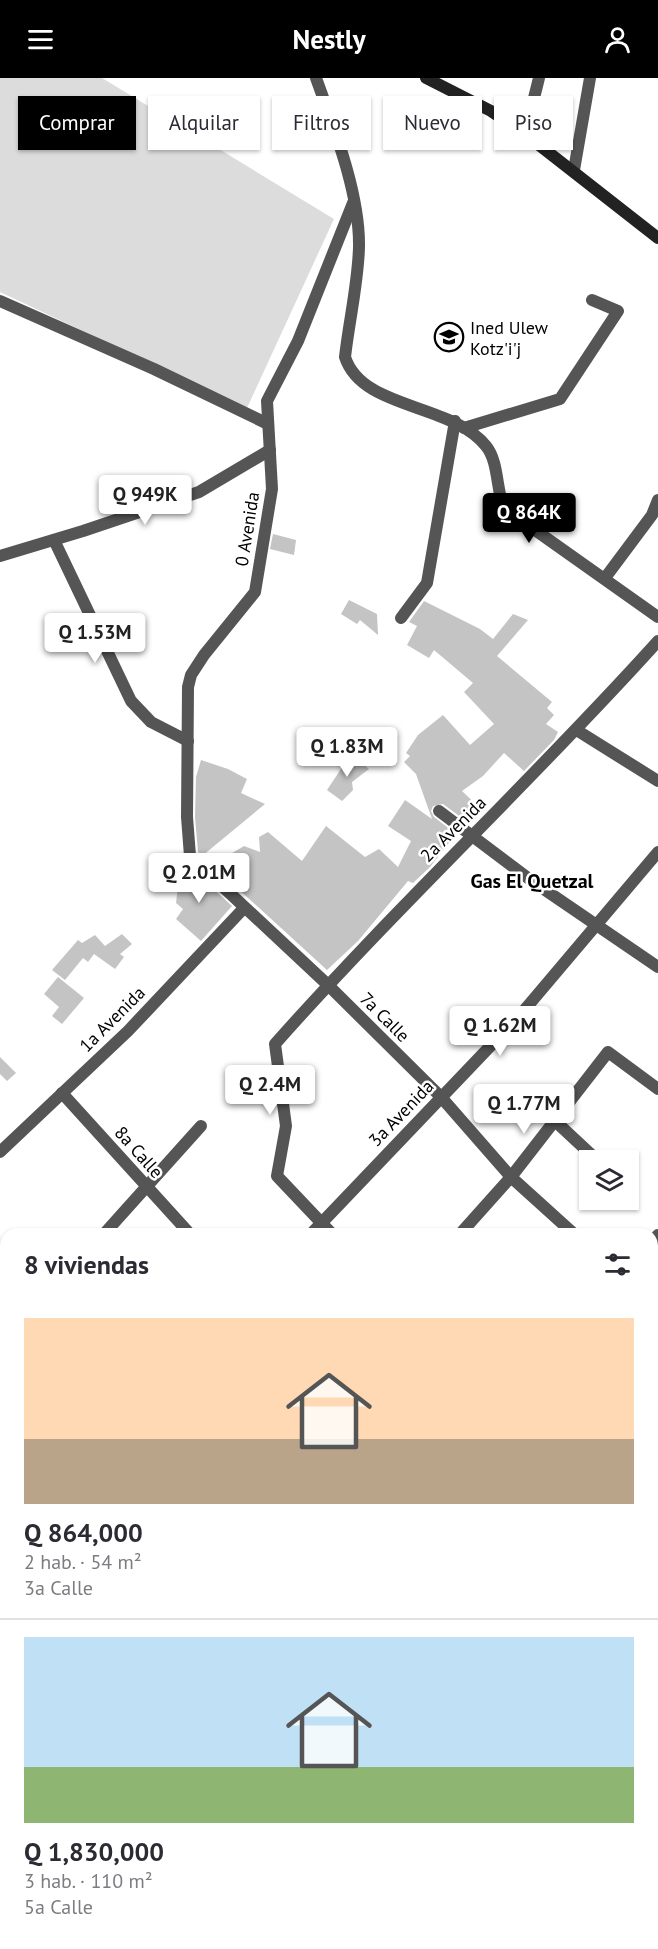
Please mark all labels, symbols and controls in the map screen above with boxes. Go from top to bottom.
text: Nestly [292,22,366,56]
icon: menu [24,23,57,56]
icon: person [601,23,634,56]
chip: Comprar [18,96,136,150]
chip: Alquilar [148,96,260,150]
chip: Filtros [272,96,371,150]
chip: Nuevo [383,96,482,150]
chip: Piso [494,96,573,150]
place label: Ined Ulew Kotz'i'j [470,316,549,360]
school or university icon: Ined Ulew Kotz'i'j [433,321,465,353]
pin: Q 949K [96,475,194,526]
text: Q 949K [113,481,177,507]
street label: 0 Avenida [230,490,264,568]
pin: Q 864K [480,493,578,544]
text: Q 864K [497,499,561,525]
pin: Q 1.53M [40,613,150,664]
text: Q 1.53M [58,619,132,645]
pin: Q 1.83M [292,727,402,778]
text: Q 1.83M [310,733,384,759]
street label: 2a Avenida [415,791,491,867]
pin: Q 2.01M [144,853,254,904]
text: Q 2.01M [162,859,236,885]
district label: Gas El Quetzal [471,868,594,894]
street label: 1a Avenida [74,981,150,1057]
street label: 7a Calle [355,987,415,1047]
pin: Q 1.62M [445,1006,555,1057]
text: Q 1.62M [463,1012,537,1038]
pin: Q 2.4M [221,1065,319,1116]
text: Q 2.4M [239,1071,301,1097]
street label: 3a Avenida [364,1075,438,1151]
pin: Q 1.77M [469,1084,579,1135]
text: Q 1.77M [487,1090,561,1116]
street label: 8a Calle [110,1121,168,1183]
map controls [579,1150,639,1210]
button: layers [579,1150,639,1210]
text: 8 viviendas [24,1248,149,1281]
icon: filters [601,1248,634,1281]
icon: home [275,1357,383,1465]
text: Q 864,000 [24,1516,143,1549]
text: 2 hab. · 54 m² [24,1549,142,1575]
text: 3a Calle [24,1575,93,1601]
icon: home [275,1676,383,1784]
text: Q 1,830,000 [24,1835,164,1868]
text: 3 hab. · 110 m² [24,1868,153,1894]
text: 5a Calle [24,1894,93,1920]

